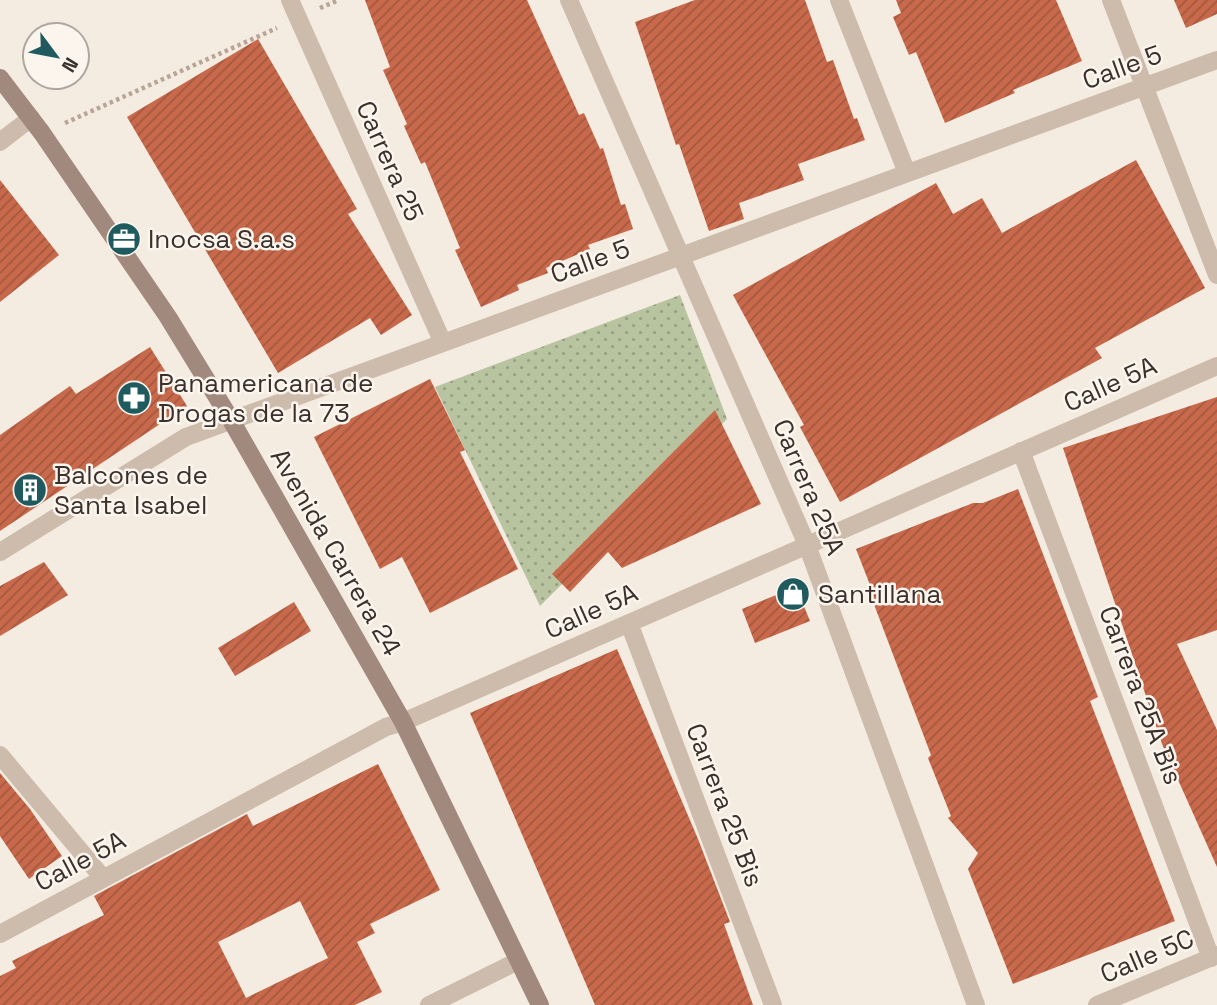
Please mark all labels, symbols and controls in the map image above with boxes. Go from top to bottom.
north arrow [21,21,91,91]
street label: Calle 5 [1078,37,1166,97]
text: N [56,53,84,77]
street label: Carrera 25 [348,95,432,227]
office icon: Inocsa S.a.s [105,220,143,258]
place label: Inocsa S.a.s [148,222,295,256]
street label: Calle 5 [546,231,634,291]
street label: Calle 5A [1058,348,1162,420]
place label: Panamericana de Drogas de la 73 [158,366,373,430]
pharmacy icon: Panamericana de Drogas de la 73 [115,379,153,417]
street label: Carrera 25A [765,414,853,560]
street label: Avenida Carrera 24 [263,442,409,662]
place label: Balcones de Santa Isabel [54,458,208,522]
building icon: Balcones de Santa Isabel [11,471,49,509]
street label: Calle 5A [539,575,643,647]
shop icon: Santillana [774,575,812,613]
place label: Santillana [818,577,941,611]
street label: Carrera 25A Bis [1091,601,1191,789]
street label: Carrera 25 Bis [678,718,772,892]
street label: Calle 5A [29,823,131,899]
street label: Calle 5C [1095,921,1199,991]

